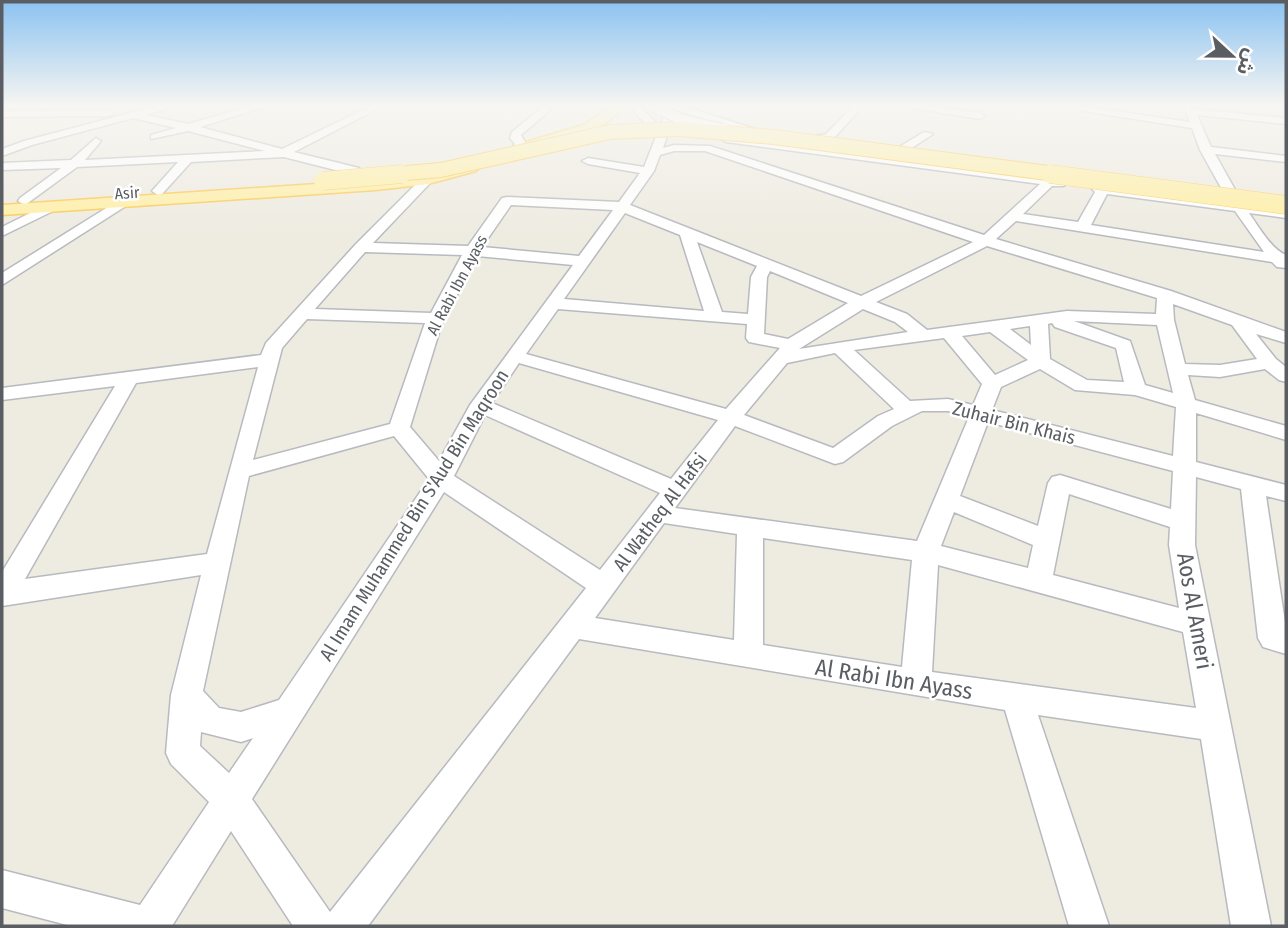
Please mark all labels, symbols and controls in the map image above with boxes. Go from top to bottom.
north arrow [1197,21,1267,91]
text: ش [1232,46,1263,79]
street label: Asir [114,183,140,203]
street label: Al Rabi Ibn Ayass [423,232,491,338]
street label: Al Imam Muhammed Bin S'Aud Bin Maqroon [314,365,514,665]
street label: Zuhair Bin Khais [950,397,1078,449]
street label: Al Watheq Al Hafsi [608,449,712,575]
street label: Aos Al Ameri [1171,550,1219,672]
street label: Al Rabi Ibn Ayass [813,653,975,705]

